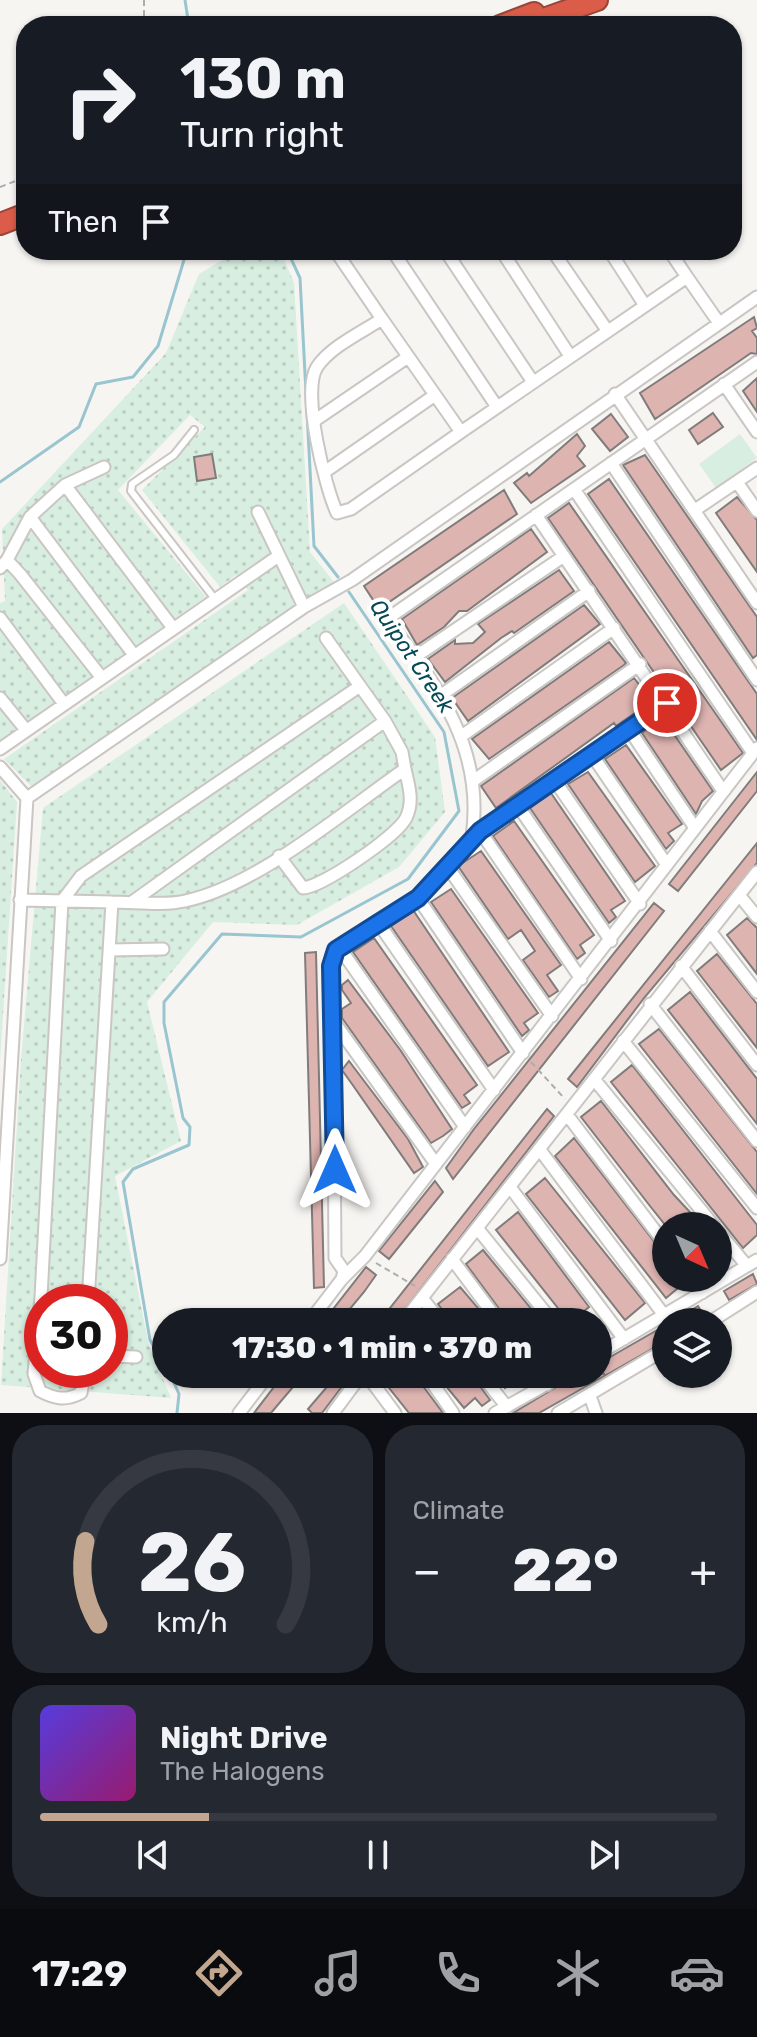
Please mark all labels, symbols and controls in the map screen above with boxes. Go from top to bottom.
text: 130 m [180,46,346,112]
icon: right [48,48,152,152]
text: Turn right [180,113,344,156]
icon: arrive [134,200,178,244]
text: Then [48,204,118,240]
water label: Quipot Creek [364,594,460,719]
pin [633,669,701,737]
icon: arrive [645,681,689,725]
position arrow [293,1128,377,1212]
north arrow [652,1212,732,1292]
map controls [652,1212,732,1388]
speed limit sign: 30 [24,1284,128,1388]
button: layers [652,1308,732,1388]
text: 17:30 · 1 min · 370 m [232,1330,532,1366]
text: Climate [413,1495,505,1526]
text: 26 [138,1513,246,1612]
text: 22° [512,1535,619,1606]
text: − [413,1545,441,1597]
text: + [690,1545,717,1597]
text: km/h [157,1605,228,1639]
text: Night Drive [160,1720,328,1756]
text: The Halogens [160,1756,325,1787]
icon: previous [131,1833,175,1877]
icon: pause [356,1833,400,1877]
icon: next [582,1833,626,1877]
icon: directions [191,1945,247,2001]
icon: music [310,1945,366,2001]
icon: phone [430,1945,486,2001]
icon: climate [550,1945,606,2001]
icon: car [669,1945,725,2001]
text: 17:29 [32,1952,127,1995]

